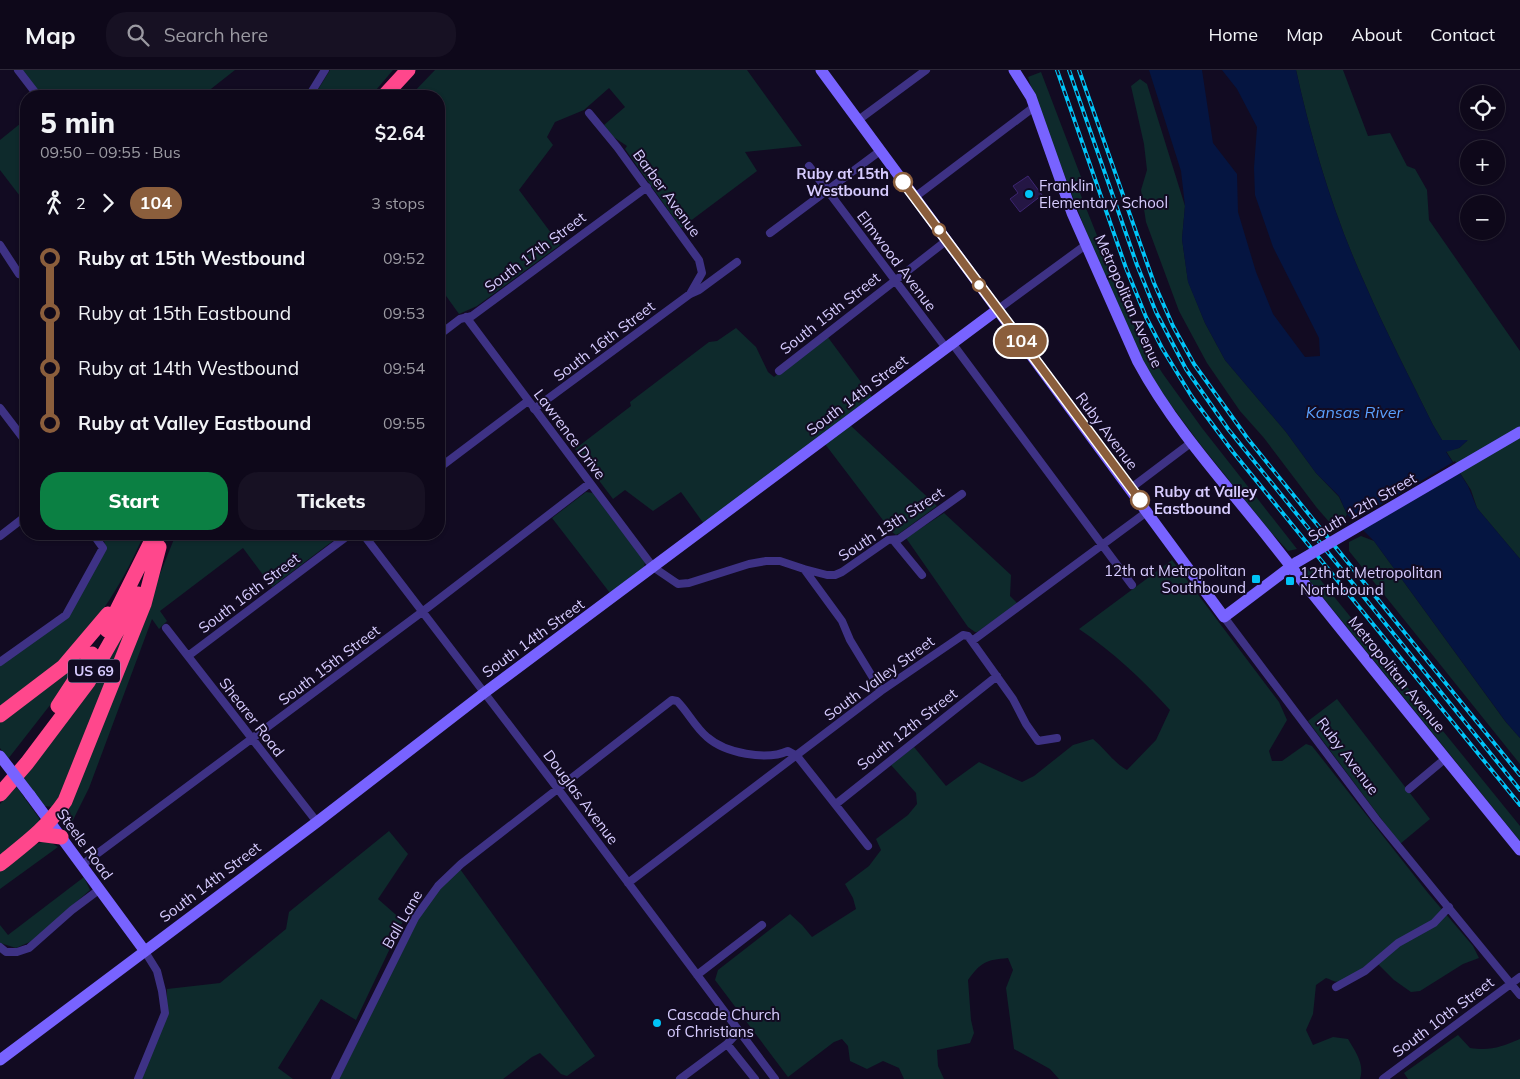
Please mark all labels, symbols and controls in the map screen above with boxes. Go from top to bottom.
search box [106,12,456,57]
text: Map [25,20,76,50]
icon: search [124,21,152,49]
text: Search here [164,23,268,47]
text: Home [1208,23,1258,46]
text: Map [1286,23,1323,46]
text: About [1351,23,1402,46]
text: Contact [1430,23,1495,46]
map controls [1460,85,1505,240]
button: locate [1460,85,1505,130]
text: 5 min [40,105,115,140]
text: $2.64 [375,121,425,145]
button: + [1460,140,1505,185]
text: 09:50 – 09:55 · Bus [40,142,181,162]
street label: Barber Avenue [629,146,705,240]
place label: Ruby at 15th Westbound [796,164,889,200]
marker: Ruby at 15th Westbound [893,172,913,192]
place label: Franklin Elementary School [1039,176,1168,212]
marker: Franklin Elementary School [1023,188,1035,200]
icon: walk [40,189,68,217]
icon: forward [94,189,122,217]
text: 104 [140,191,172,214]
text: 2 [76,193,86,213]
text: 3 stops [371,193,425,213]
button: − [1460,195,1505,240]
street label: Elmwood Avenue [853,207,941,315]
street label: South 17th Street [481,208,589,296]
unlabelled marker [932,223,946,237]
street label: Metropolitan Avenue [1091,231,1167,371]
text: Ruby at 15th Westbound [78,246,305,270]
text: 09:52 [383,248,425,268]
street label: South 15th Street [776,268,884,358]
unlabelled marker [972,278,986,292]
street label: South 16th Street [550,297,658,385]
text: Ruby at 15th Eastbound [78,301,291,325]
text: 09:53 [383,303,425,323]
line badge: 104 [992,325,1050,357]
text: 104 [1005,329,1037,352]
street label: South 14th Street [803,351,911,439]
text: Ruby at 14th Westbound [78,356,299,380]
text: 09:54 [383,358,425,378]
street label: Lawrence Drive [530,385,610,483]
street label: Ruby Avenue [1072,389,1142,473]
water label: Kansas River [1306,402,1403,422]
text: Ruby at Valley Eastbound [78,411,311,435]
text: 09:55 [383,413,425,433]
street label: South 12th Street [1304,468,1420,546]
button: Start [40,472,228,530]
button: Tickets [238,472,425,530]
place label: Ruby at Valley Eastbound [1154,482,1258,518]
street label: South 13th Street [835,483,947,565]
marker: Ruby at Valley Eastbound [1130,490,1150,510]
street label: South 16th Street [195,549,303,637]
place label: 12th at Metropolitan Southbound [1104,561,1246,597]
place label: 12th at Metropolitan Northbound [1300,563,1442,599]
marker: 12th at Metropolitan Southbound [1250,573,1262,585]
marker: 12th at Metropolitan Northbound [1284,575,1296,587]
street label: South 14th Street [478,594,588,682]
street label: Metropolitan Avenue [1344,612,1450,736]
street label: South 15th Street [275,621,383,709]
street label: South Valley Street [820,632,938,724]
road number: US 69 [68,660,120,682]
street label: Shearer Road [215,674,289,760]
street label: South 12th Street [853,684,961,774]
street label: Ruby Avenue [1313,714,1383,798]
street label: Douglas Avenue [539,746,623,848]
street label: Steele Road [53,805,117,883]
street label: South 14th Street [156,838,264,926]
street label: Ball Lane [378,886,426,952]
street label: South 10th Street [1389,973,1497,1061]
place label: Cascade Church of Christians [667,1005,780,1041]
marker: Cascade Church of Christians [651,1017,663,1029]

